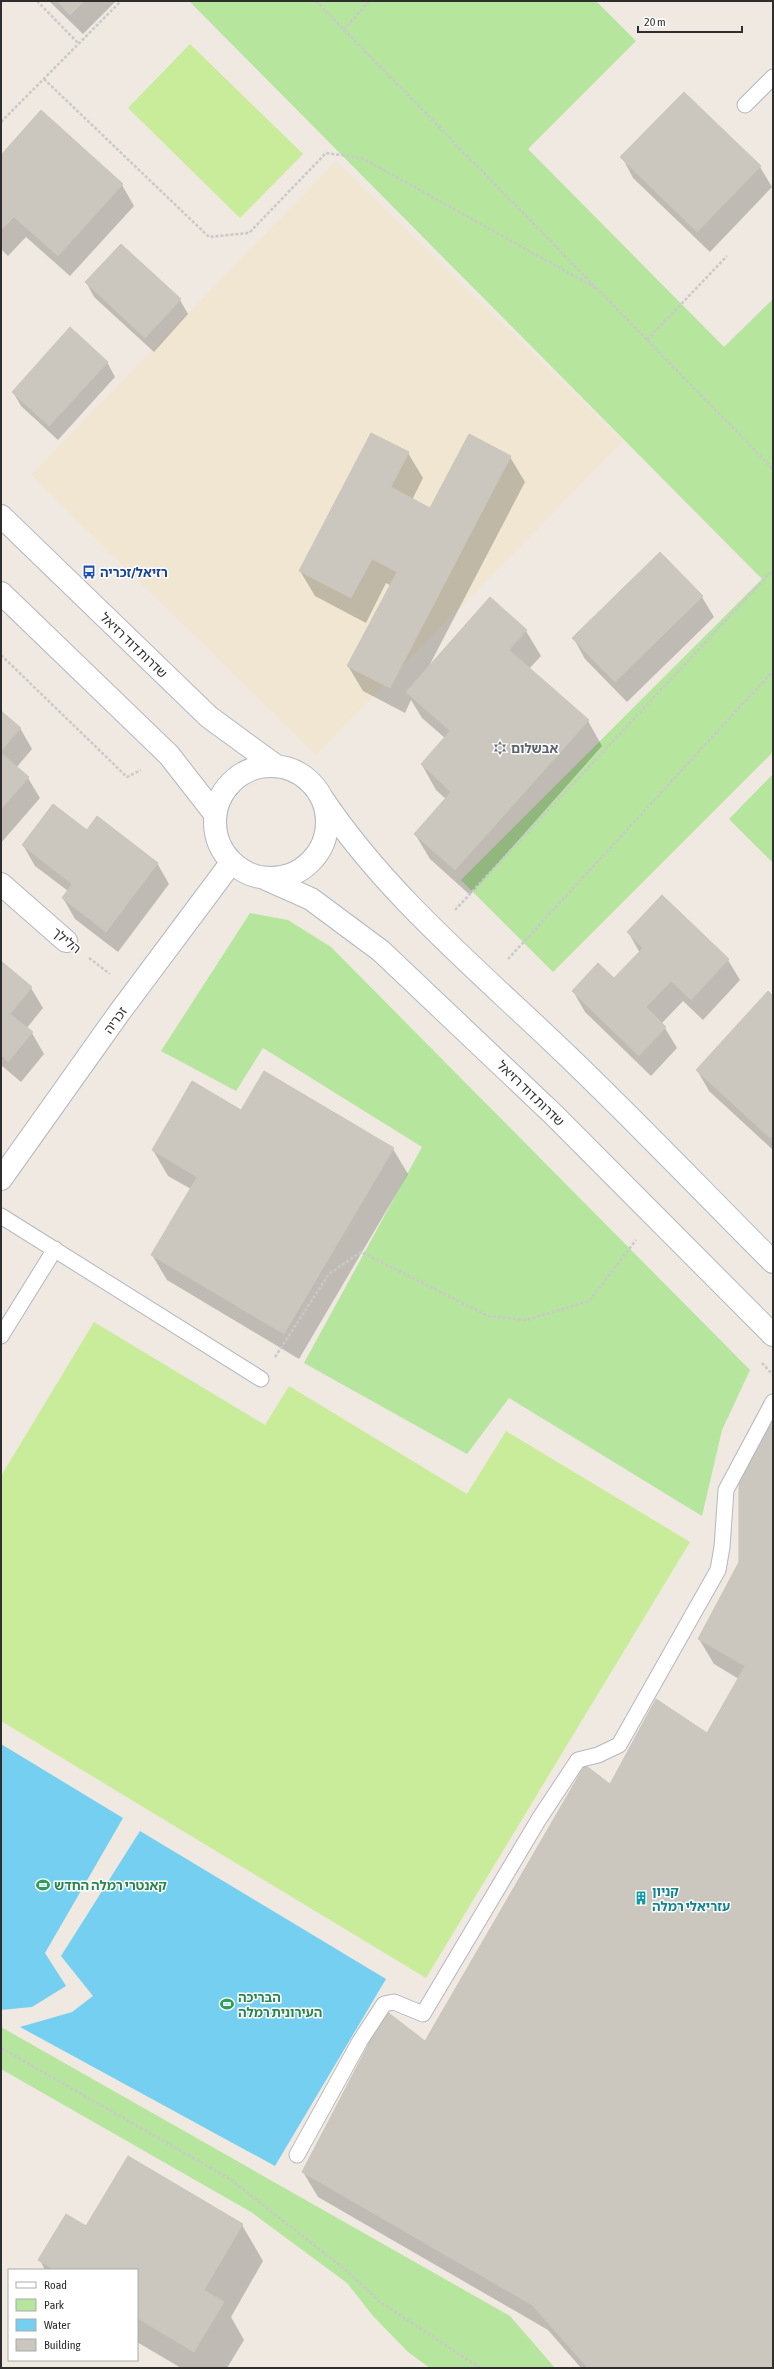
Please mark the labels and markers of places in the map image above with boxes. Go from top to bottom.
bus stop icon: רזיאל/זכריה [81,564,97,580]
place label: רזיאל/זכריה [100,565,168,580]
synagogue icon: אבשלום [492,740,508,756]
place label: אבשלום [511,741,559,756]
sports icon: קאנטרי רמלה החדש [35,1877,51,1893]
place label: קאנטרי רמלה החדש [54,1878,167,1893]
place label: קניון עזריאלי רמלה [652,1884,730,1914]
building icon: קניון עזריאלי רמלה [633,1890,649,1906]
place label: הבריכה העירונית רמלה [238,1990,322,2020]
sports icon: הבריכה העירונית רמלה [219,1996,235,2012]

